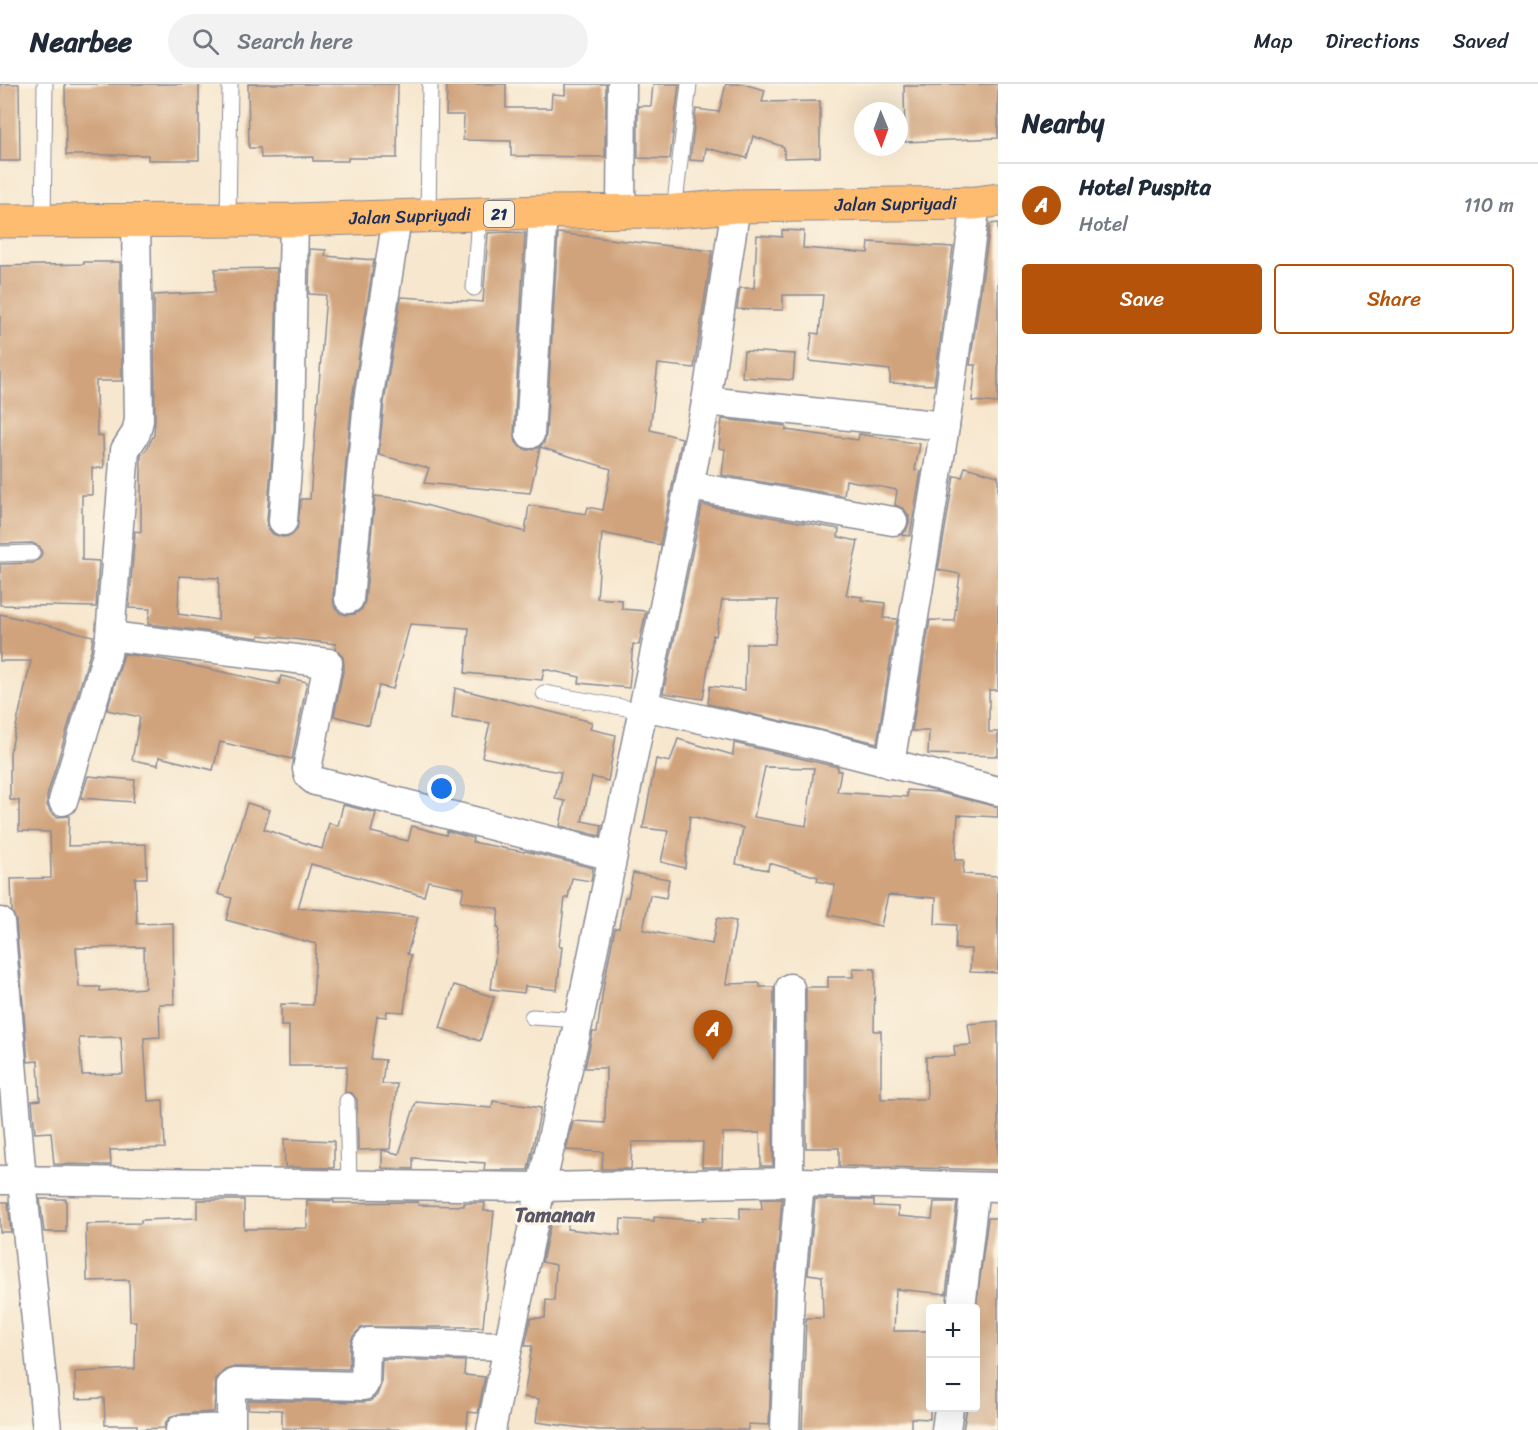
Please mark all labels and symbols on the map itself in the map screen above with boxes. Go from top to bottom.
north arrow [854,102,908,156]
street label: Jalan Supriyadi [834,187,958,221]
street label: Jalan Supriyadi [348,198,472,234]
road number: 21 [484,201,514,227]
your location [427,774,456,803]
pin: A [694,1010,732,1060]
district label: Tamanan [515,1196,596,1234]

